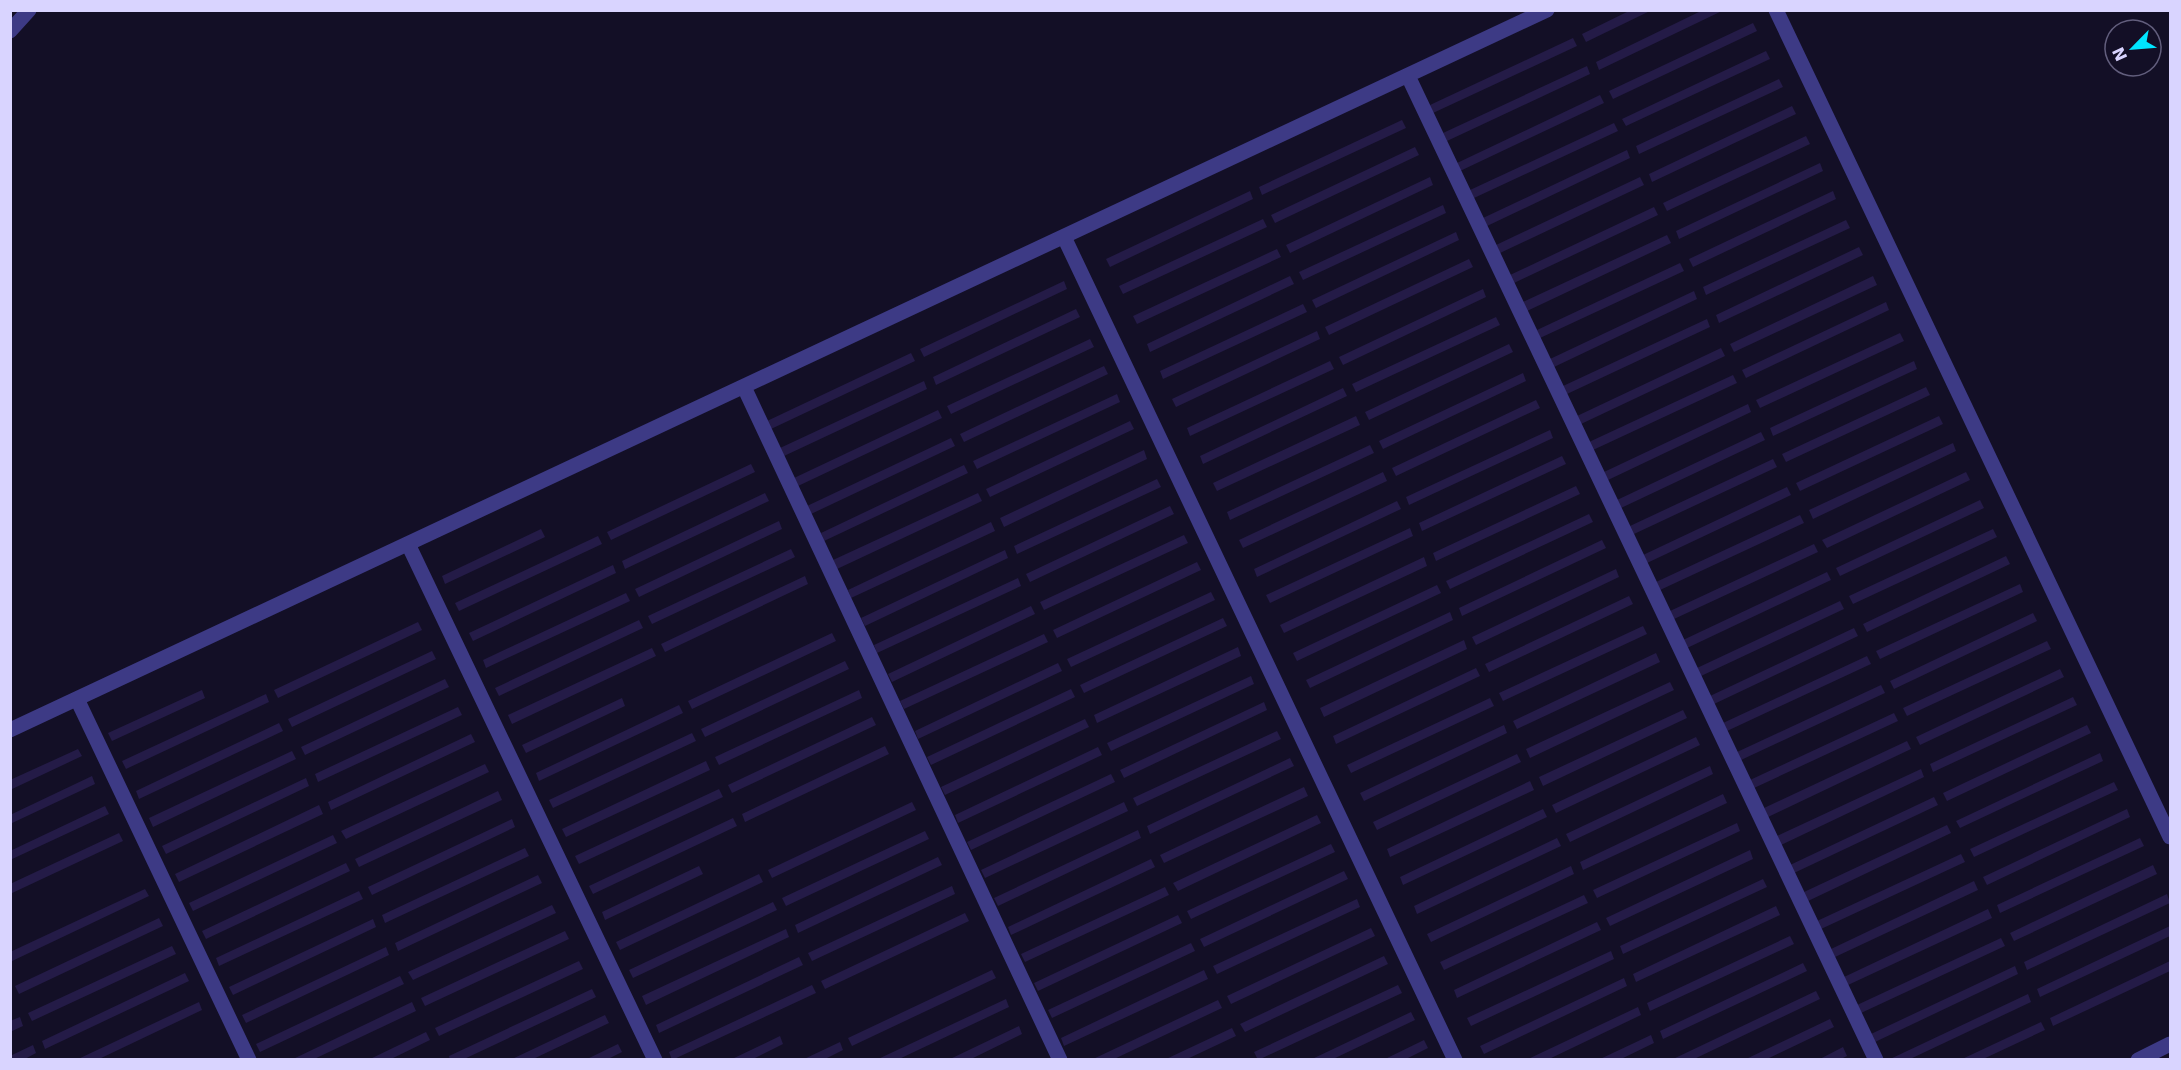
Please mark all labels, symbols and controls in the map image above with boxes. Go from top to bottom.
north arrow [2103,18,2163,78]
text: N [2108,44,2131,64]

